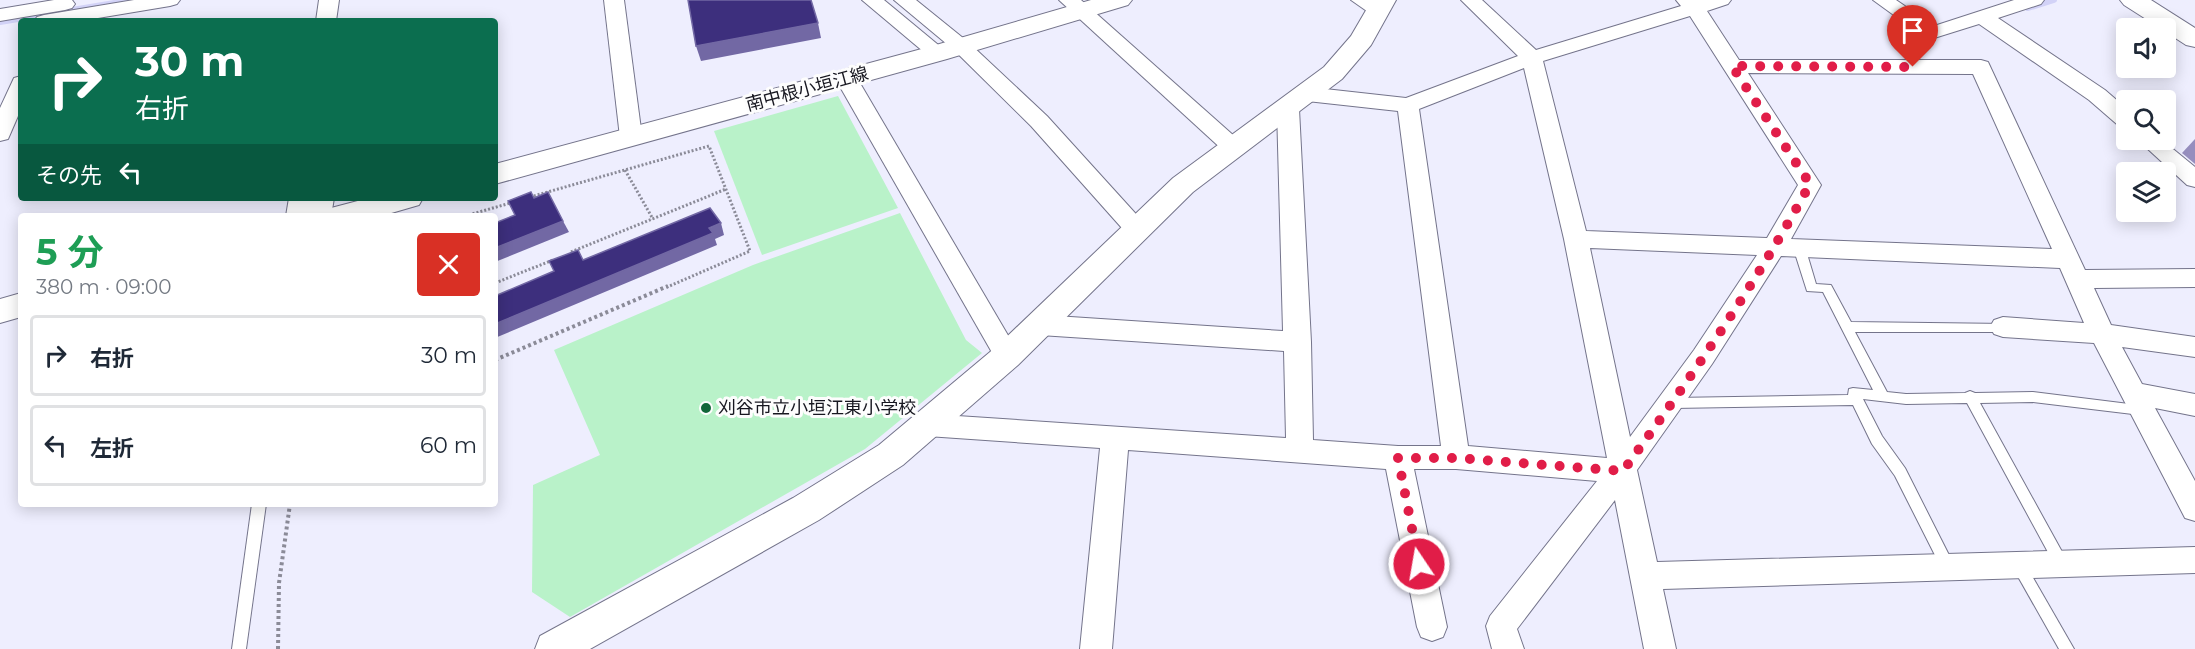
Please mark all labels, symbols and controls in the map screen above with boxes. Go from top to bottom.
pin [1887,5,1938,67]
icon: arrive [1896,14,1929,47]
map controls [2116,18,2176,222]
button: sound [2116,18,2176,78]
text: 30 m [135,35,244,87]
icon: right [36,42,114,120]
street label: 南中根小垣江線 [743,62,871,116]
button: search [2116,90,2176,150]
text: 右折 [135,92,189,125]
icon: left [114,156,147,189]
text: その先 [36,162,102,189]
button: layers [2116,162,2176,222]
text: 5 分 [36,230,104,274]
button: close [417,233,480,296]
text: 380 m · 09:00 [36,275,171,299]
icon: right [39,339,72,372]
text: 30 m [421,342,477,369]
text: 右折 [90,345,134,372]
place label: 刈谷市立小垣江東小学校 [718,397,916,419]
marker: 刈谷市立小垣江東小学校 [699,401,713,415]
icon: left [39,429,72,462]
text: 60 m [420,432,477,459]
text: 左折 [90,435,134,462]
position arrow [1387,532,1451,596]

